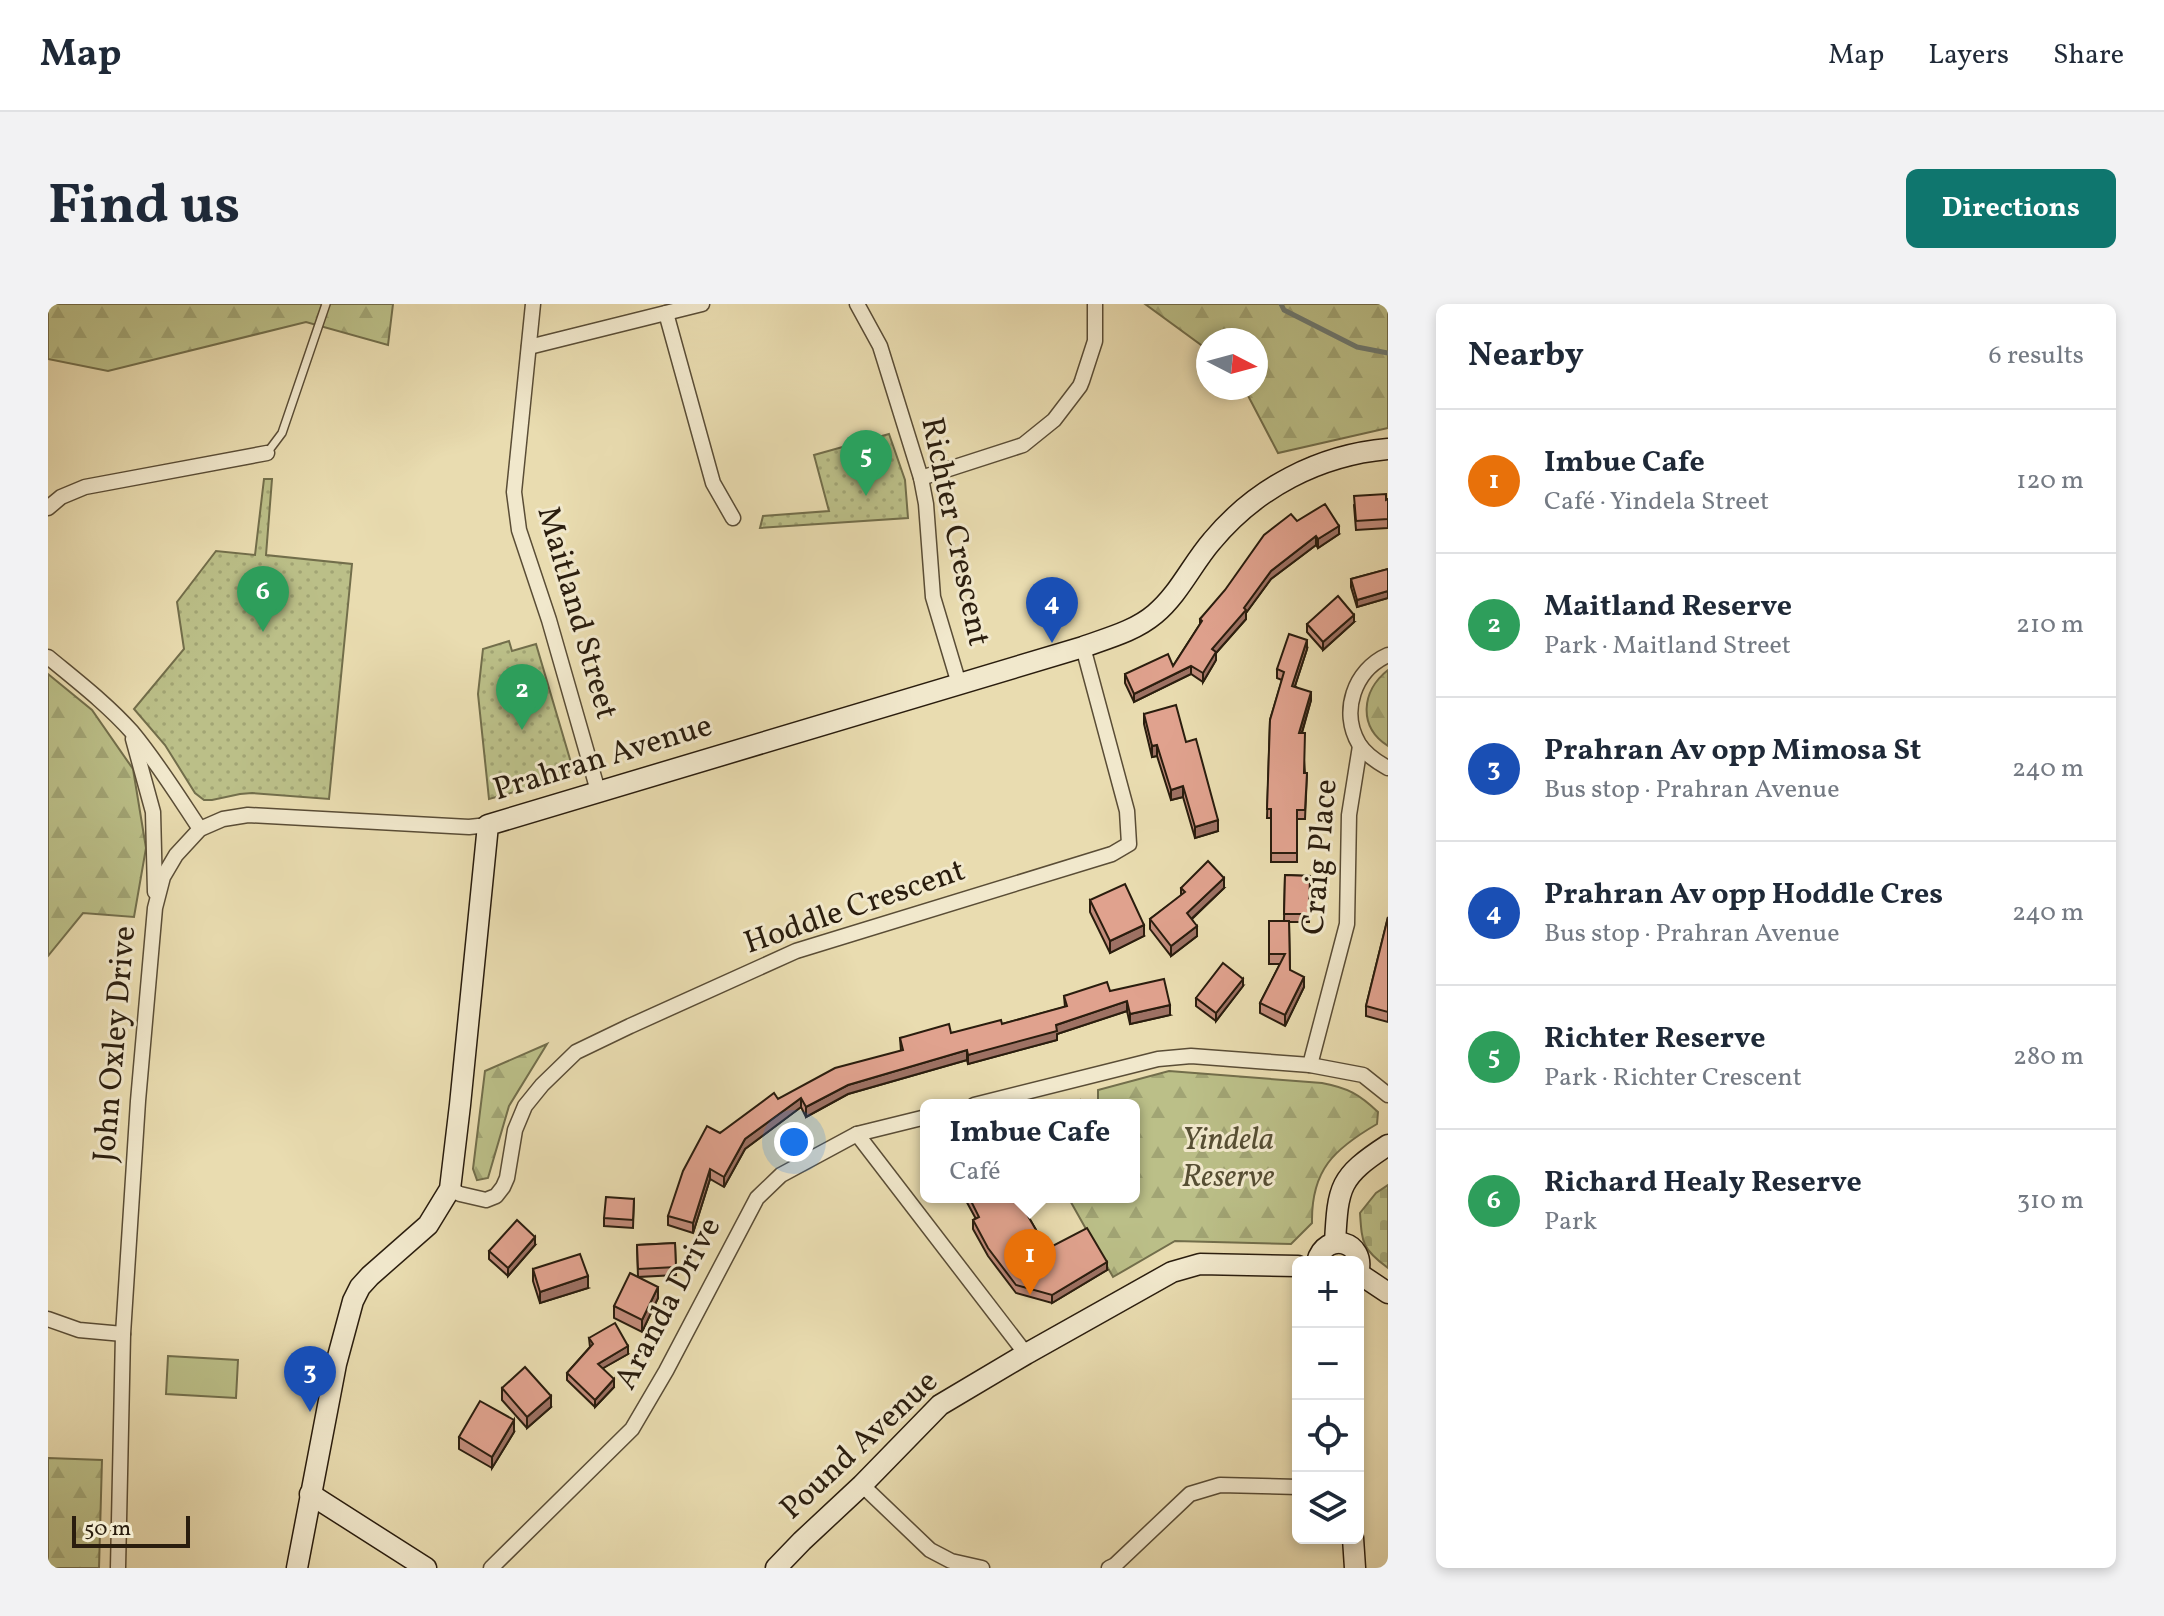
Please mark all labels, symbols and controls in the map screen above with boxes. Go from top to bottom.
text: Map [40,29,121,82]
text: Map [1828,36,1884,75]
text: Layers [1928,36,2009,75]
text: Share [2053,36,2124,75]
text: Find us [48,169,240,247]
button: Directions [1906,169,2116,248]
north arrow [1196,328,1268,400]
text: Nearby [1468,333,1584,380]
text: 6 results [1989,338,2084,374]
street label: Richter Crescent [908,413,1000,651]
pin: 5 [840,430,892,496]
text: Imbue Cafe [1544,442,1705,484]
text: 1 [1489,463,1499,499]
text: 120 m [2016,463,2084,499]
text: Café · Yindela Street [1544,484,1769,520]
street label: Maitland Street [525,501,627,725]
pin: 6 [237,566,289,632]
pin: 4 [1026,577,1078,643]
text: Maitland Reserve [1544,586,1792,628]
text: 2 [1487,607,1501,643]
text: 210 m [2016,607,2084,643]
text: Park · Maitland Street [1544,628,1791,664]
pin: 2 [496,664,548,730]
street label: Prahran Avenue [488,705,718,813]
text: Prahran Av opp Mimosa St [1544,730,1921,772]
text: 3 [1487,751,1501,787]
text: 240 m [2012,751,2084,787]
text: Bus stop · Prahran Avenue [1544,772,1839,808]
street label: Craig Place [1292,777,1350,937]
street label: Hoddle Crescent [738,850,972,966]
text: Prahran Av opp Hoddle Cres [1544,874,1943,916]
text: 4 [1486,895,1502,931]
text: 240 m [2012,895,2084,931]
text: Bus stop · Prahran Avenue [1544,916,1839,952]
street label: John Oxley Drive [84,924,148,1164]
text: Richter Reserve [1544,1018,1766,1060]
text: 5 [1488,1039,1500,1075]
text: 280 m [2013,1039,2084,1075]
text: Park · Richter Crescent [1544,1060,1802,1096]
popup [920,1099,1140,1203]
text: Imbue Cafe [950,1112,1110,1154]
park label: Yindela Reserve [1182,1119,1275,1200]
your location [774,1122,814,1162]
text: Café [950,1154,1001,1190]
text: Richard Healy Reserve [1544,1162,1862,1204]
text: 6 [1487,1183,1501,1219]
text: 310 m [2017,1183,2084,1219]
text: Park [1544,1204,1597,1240]
street label: Aranda Drive [605,1210,733,1398]
pin: 1 [1004,1229,1056,1295]
map controls [1292,1256,1364,1544]
button: + [1292,1256,1364,1328]
button: − [1292,1328,1364,1400]
pin: 3 [284,1346,336,1412]
street label: Pound Avenue [771,1361,949,1531]
button: locate [1292,1400,1364,1472]
button: layers [1292,1472,1364,1544]
scale bar [72,1512,190,1548]
text: 50 m [84,1514,131,1545]

